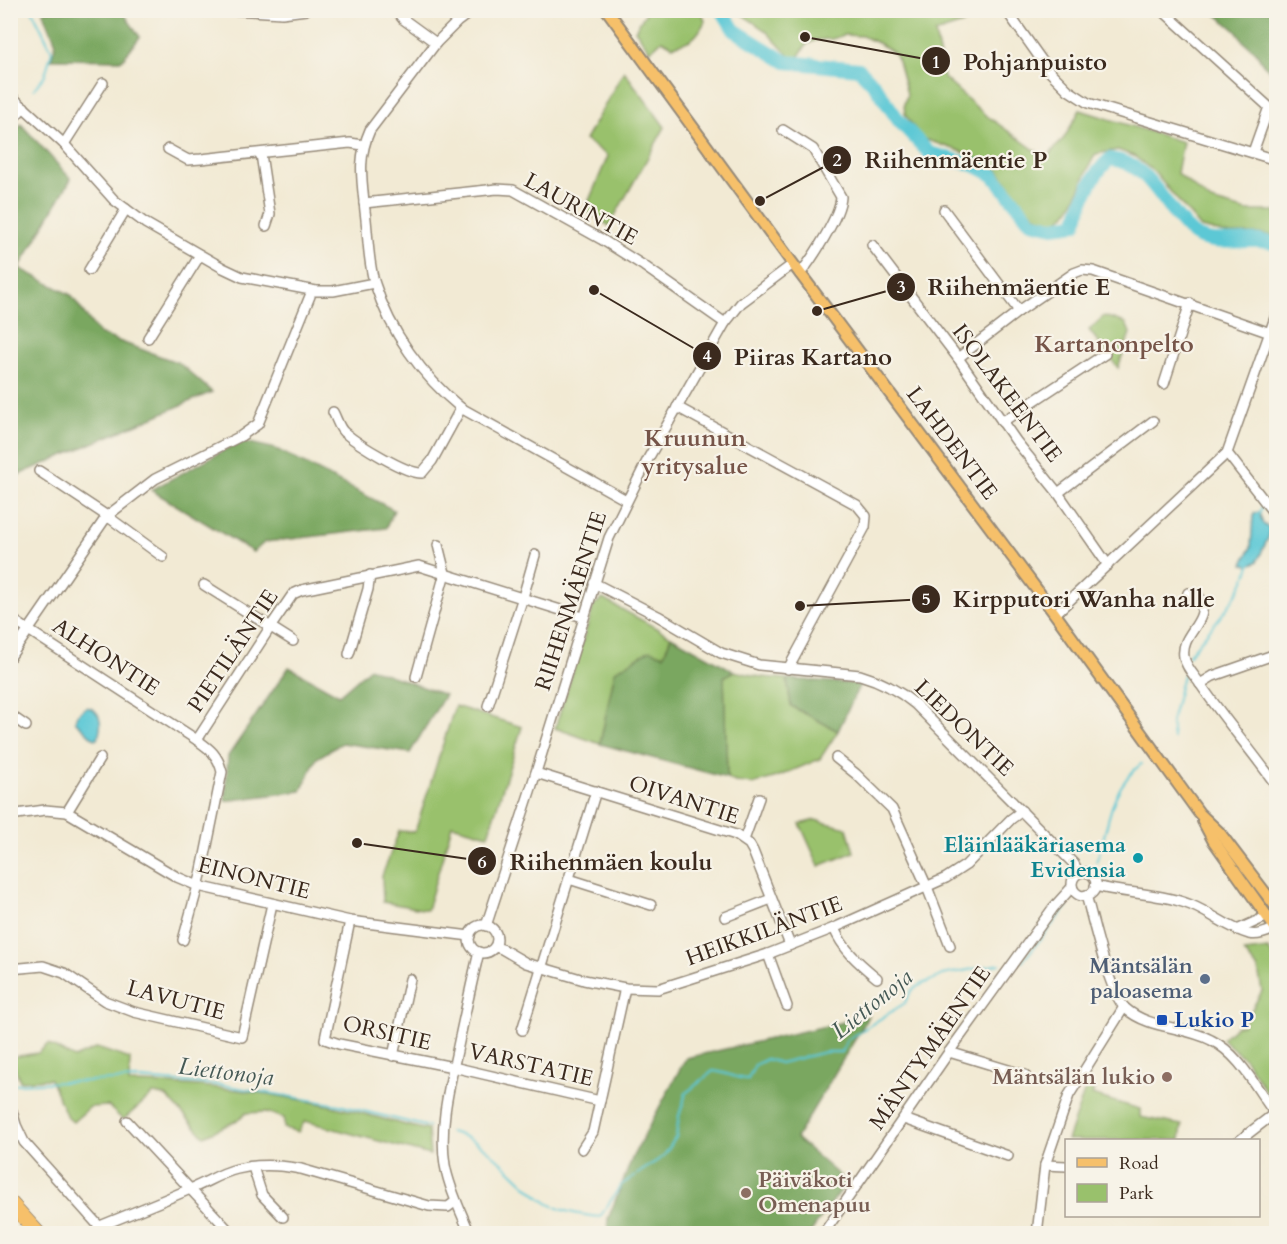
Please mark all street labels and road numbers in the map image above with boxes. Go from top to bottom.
street label: LAURINTIE [519,165,643,253]
street label: ISOLAKEENTIE [945,318,1069,468]
street label: LAHDENTIE [899,380,1005,506]
street label: RIIHENMÄENTIE [528,507,614,695]
street label: PIETILÄNTIE [181,583,285,719]
street label: ALHONTIE [47,611,165,703]
street label: LIEDONTIE [908,673,1020,783]
street label: OIVANTIE [625,768,743,832]
street label: EINONTIE [195,850,313,906]
street label: HEIKKILÄNTIE [681,889,847,973]
street label: MÄNTYMÄENTIE [862,960,998,1136]
street label: LAVUTIE [124,973,228,1027]
street label: ORSITIE [340,1008,434,1058]
street label: VARSTATIE [466,1036,596,1094]

